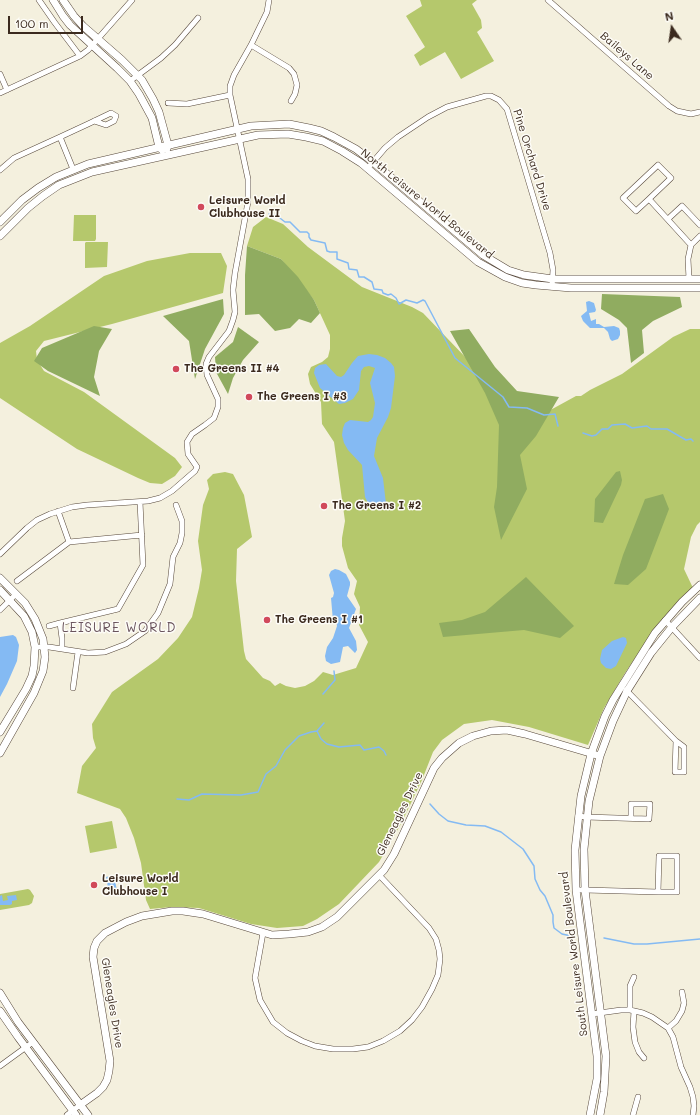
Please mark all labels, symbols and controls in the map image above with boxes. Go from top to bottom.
scale bar [10,8,85,34]
north arrow [652,8,692,48]
text: N [663,8,675,24]
text: 100 m [15,15,49,31]
street label: Baileys Lane [597,29,657,83]
street label: Pine Orchard Drive [510,108,554,212]
street label: North Leisure World Boulevard [358,146,496,262]
place label: Leisure World Clubhouse II [209,194,285,220]
marker: Leisure World Clubhouse II [196,202,206,212]
place label: The Greens II #4 [184,362,280,376]
marker: The Greens II #4 [171,364,181,374]
place label: The Greens I #3 [257,390,347,404]
marker: The Greens I #3 [244,392,254,402]
place label: The Greens I #2 [332,499,421,513]
marker: The Greens I #2 [319,501,329,511]
place label: The Greens I #1 [275,613,363,627]
marker: The Greens I #1 [262,615,272,625]
district label: LEISURE WORLD [62,620,176,636]
street label: Gleneagles Drive [374,770,426,858]
street label: South Leisure World Boulevard [557,871,591,1037]
place label: Leisure World Clubhouse I [102,872,178,898]
marker: Leisure World Clubhouse I [89,880,99,890]
street label: Gleneagles Drive [98,957,126,1049]

